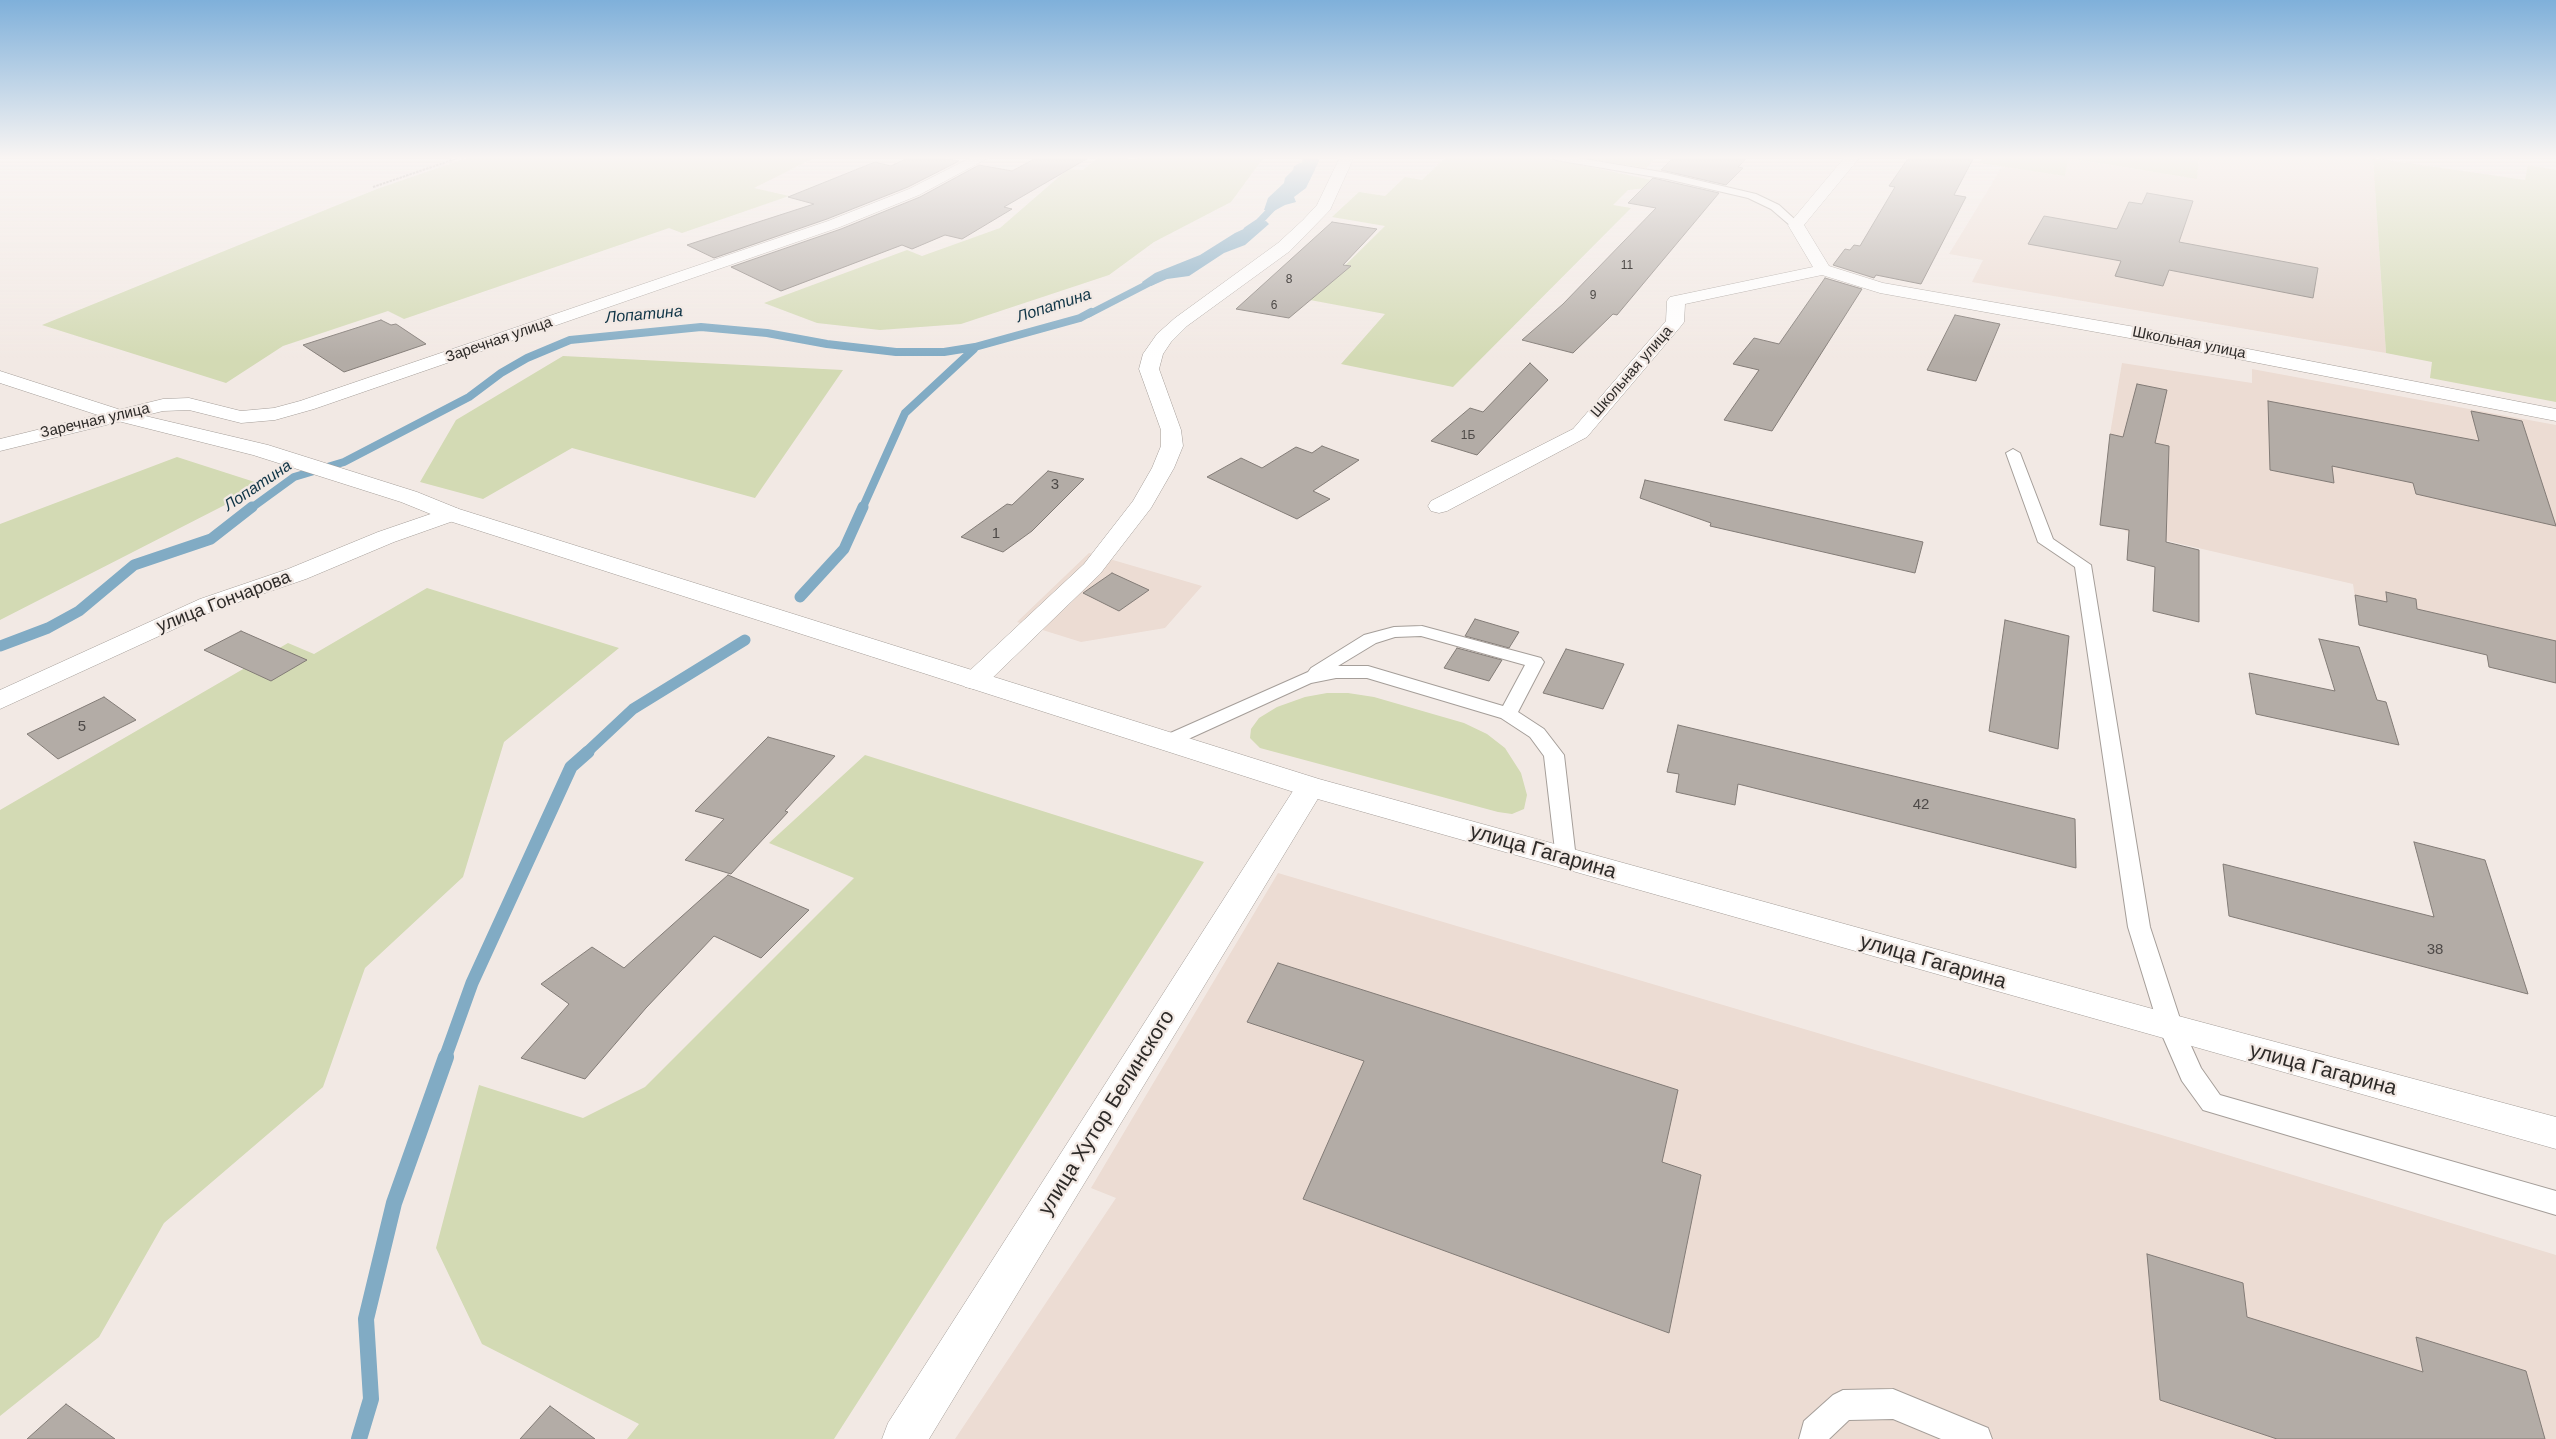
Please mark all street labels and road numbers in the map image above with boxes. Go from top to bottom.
street label: Заречная улица [443,313,555,367]
street label: Школьная улица [1587,323,1677,421]
street label: Школьная улица [2131,323,2247,363]
street label: Заречная улица [39,400,151,442]
street label: улица Гончарова [154,567,294,637]
street label: улица Гагарина [1467,819,1619,885]
street label: улица Гагарина [1857,929,2009,995]
street label: улица Хутор Белинского [1034,1006,1180,1220]
street label: улица Гагарина [2247,1038,2399,1102]

